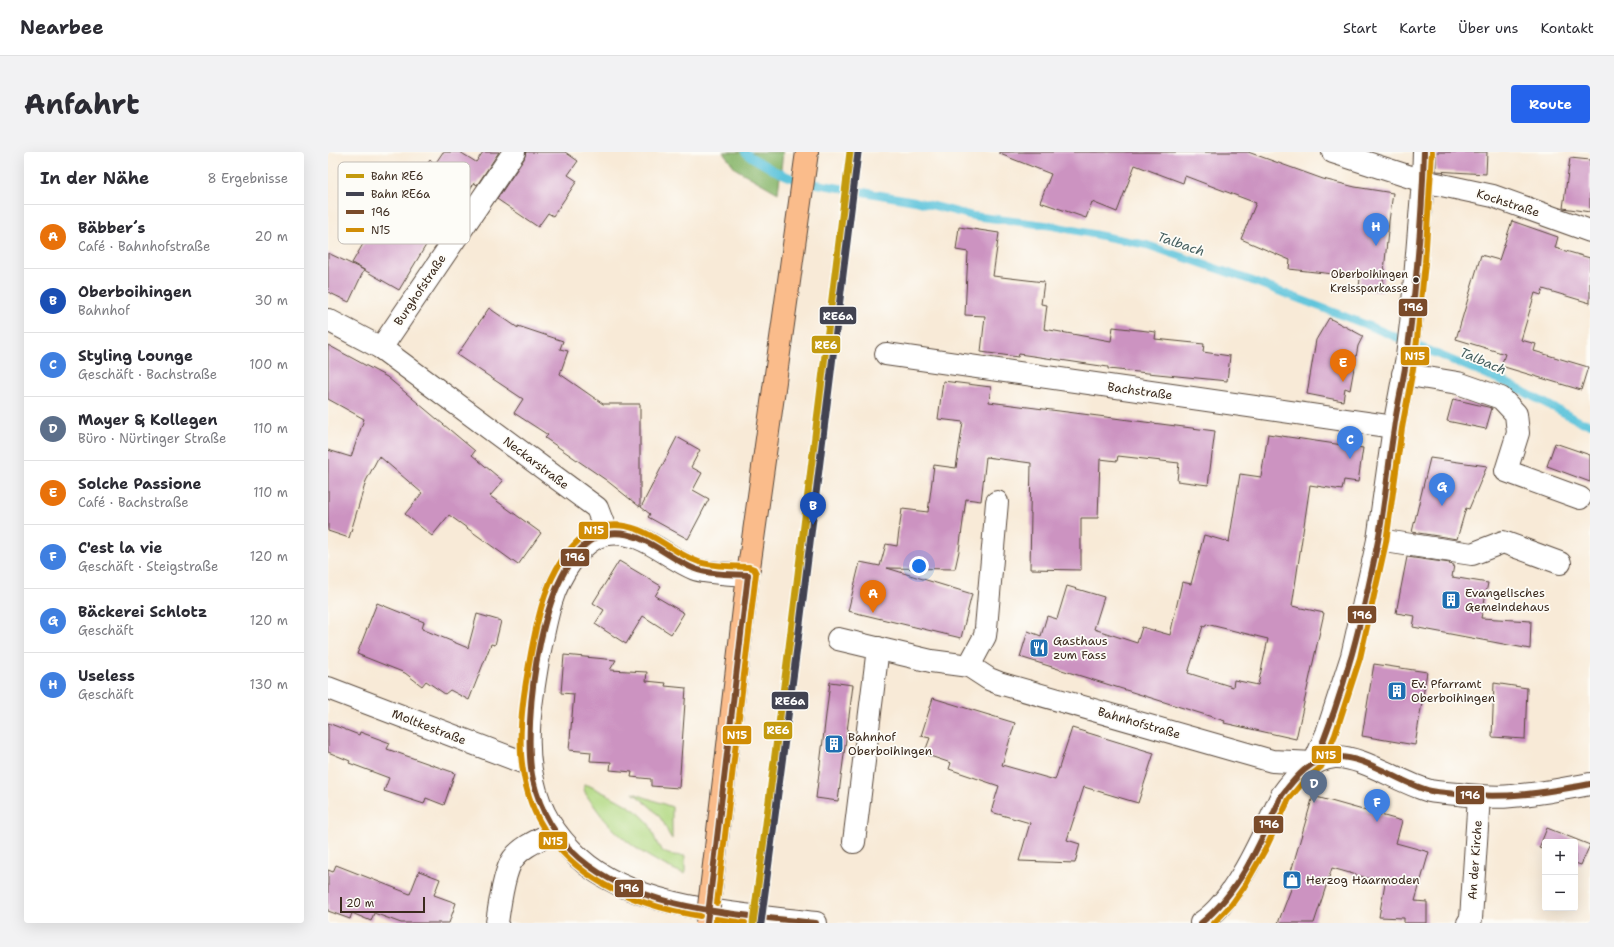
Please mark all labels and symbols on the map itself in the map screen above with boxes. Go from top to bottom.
legend [338,162,470,244]
text: Bahn RE6 [371,169,424,184]
street label: Kochstraße [1474,185,1542,221]
text: Bahn RE6a [371,187,430,202]
text: 196 [371,205,390,220]
pin: H [1363,213,1389,246]
text: N15 [371,223,391,238]
water label: Talbach [1155,228,1207,260]
street label: Burghofstraße [390,251,450,329]
place label: Oberboihingen Kreissparkasse [1330,267,1408,296]
marker: Oberboihingen Kreissparkasse [1411,275,1421,285]
line badge: 196 [1398,298,1428,317]
text: 196 [1403,300,1423,315]
line badge: RE6a [819,306,857,325]
text: RE6a [823,309,854,324]
line badge: RE6 [811,335,841,354]
text: RE6 [815,338,838,353]
water label: Talbach [1457,344,1509,378]
line badge: N15 [1400,346,1430,366]
pin: E [1330,349,1356,382]
text: N15 [1405,349,1425,364]
street label: Bachstraße [1107,379,1174,403]
pin: C [1337,426,1363,459]
street label: Neckarstraße [500,433,572,493]
pin: G [1429,473,1455,506]
pin: B [800,492,826,525]
line badge: N15 [578,521,609,540]
text: N15 [584,523,604,538]
line badge: 196 [560,548,590,567]
text: 196 [565,550,585,565]
your location [909,556,929,576]
pin: A [860,580,886,613]
place label: Evangelisches Gemeindehaus [1465,585,1550,615]
building icon: Evangelisches Gemeindehaus [1440,589,1462,611]
line badge: 196 [1347,605,1377,624]
text: 196 [1352,608,1372,623]
place label: Gasthaus zum Fass [1053,633,1108,663]
restaurant icon: Gasthaus zum Fass [1028,637,1050,659]
place label: Ev. Pfarramt Oberboihingen [1411,676,1495,706]
building icon: Ev. Pfarramt Oberboihingen [1386,680,1408,702]
line badge: RE6a [771,691,809,710]
text: RE6a [775,694,806,709]
street label: Bahnhofstraße [1096,704,1182,743]
street label: Moltkestraße [390,706,469,749]
line badge: RE6 [763,721,793,740]
text: RE6 [767,723,790,738]
line badge: N15 [722,725,752,745]
text: N15 [727,728,747,743]
place label: Bahnhof Oberboihingen [848,729,932,759]
building icon: Bahnhof Oberboihingen [823,733,845,755]
line badge: N15 [1311,745,1342,764]
text: N15 [1316,748,1336,763]
pin: D [1301,770,1327,803]
line badge: 196 [1455,785,1485,805]
text: 196 [1460,788,1480,803]
pin: F [1364,789,1390,822]
line badge: 196 [1253,815,1284,834]
text: 196 [1259,817,1279,832]
street label: An der Kirche [1464,820,1486,900]
line badge: N15 [538,831,568,850]
text: N15 [543,834,563,849]
shop icon: Herzog Haarmoden [1281,869,1303,891]
place label: Herzog Haarmoden [1306,872,1420,888]
line badge: 196 [614,879,644,898]
text: 196 [619,881,639,896]
scale bar [340,895,425,914]

